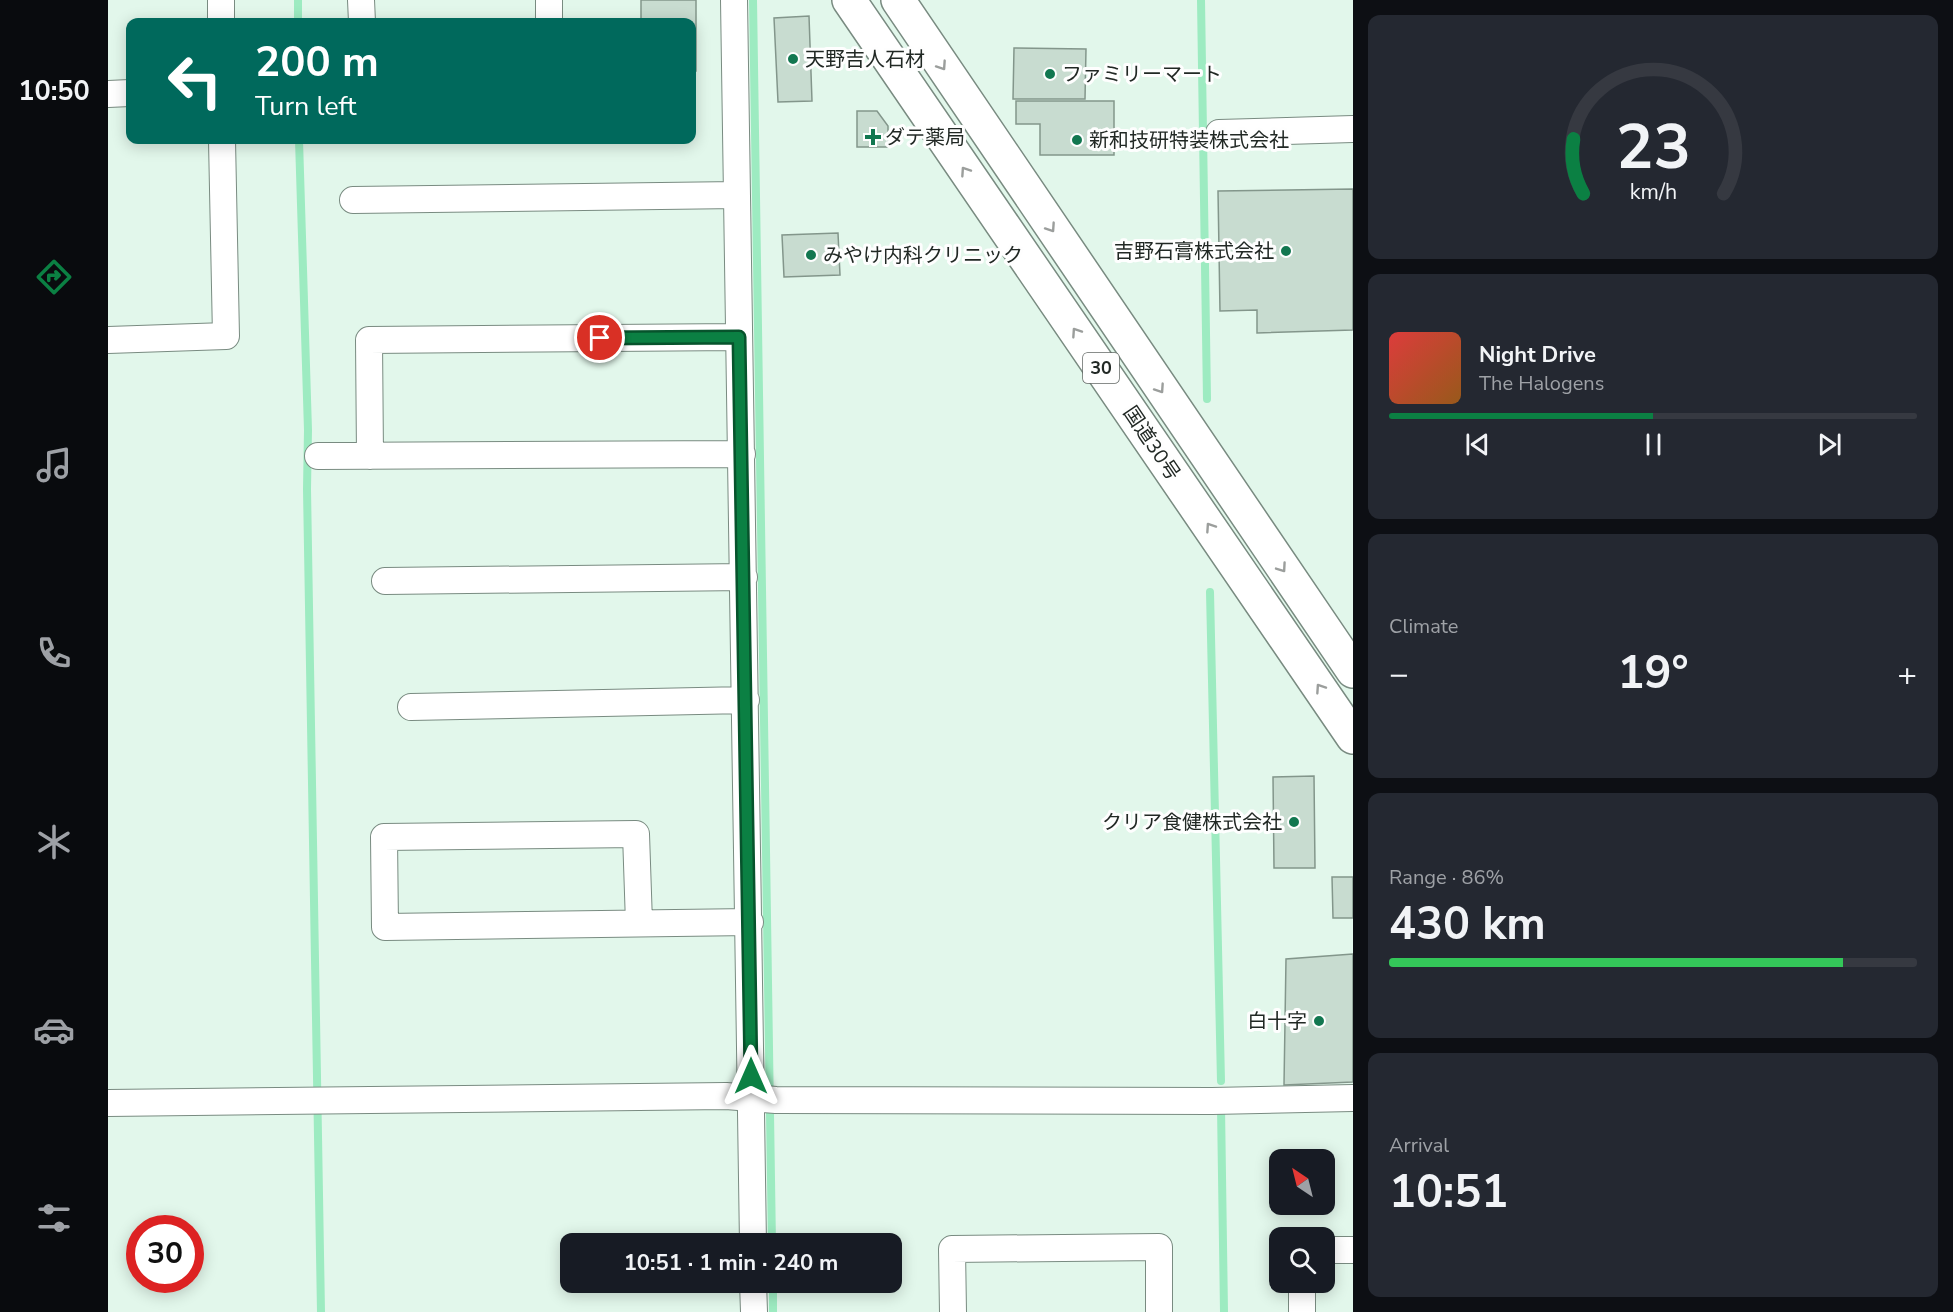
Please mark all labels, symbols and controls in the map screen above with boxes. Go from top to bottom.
text: 200 m [255,34,379,91]
icon: left [156,42,234,120]
place label: 天野吉人石材 [805,46,925,73]
marker: 天野吉人石材 [786,52,800,66]
one-way arrow [935,59,946,70]
place label: ファミリーマート [1062,61,1222,88]
marker: ファミリーマート [1043,67,1057,81]
text: 10:50 [18,73,90,110]
text: Turn left [255,88,356,125]
text: 23 [1616,105,1690,190]
place label: ダテ薬局 [885,124,965,151]
place label: 新和技研特装株式会社 [1089,127,1289,154]
marker: ダテ薬局 [866,130,880,144]
marker: 新和技研特装株式会社 [1070,133,1084,147]
one-way arrow [961,167,972,178]
text: km/h [1629,178,1677,208]
one-way arrow [1044,221,1055,232]
place label: 吉野石膏株式会社 [1114,238,1274,265]
place label: みやけ内科クリニック [823,242,1023,269]
marker: 吉野石膏株式会社 [1279,244,1293,258]
marker: みやけ内科クリニック [804,248,818,262]
icon: directions [33,256,75,298]
pin [574,312,625,363]
icon: arrive [583,321,616,354]
one-way arrow [1072,328,1083,339]
text: Night Drive [1479,340,1596,370]
road number: 30 [1083,353,1119,383]
text: The Halogens [1479,370,1604,397]
one-way arrow [1153,382,1164,393]
street label: 国道30号 [1117,401,1186,486]
icon: previous [1461,428,1494,461]
icon: pause [1637,428,1670,461]
icon: next [1813,428,1846,461]
icon: music [33,444,75,486]
one-way arrow [1206,523,1217,534]
one-way arrow [1275,561,1286,572]
text: Climate [1389,613,1458,640]
icon: phone [33,632,75,674]
text: 19° [1617,643,1689,704]
text: − [1389,652,1409,697]
text: + [1897,652,1917,697]
one-way arrow [1316,684,1327,695]
place label: クリア食健株式会社 [1102,809,1282,836]
marker: クリア食健株式会社 [1287,815,1301,829]
icon: climate [33,821,75,863]
text: Range · 86% [1389,864,1504,891]
text: 430 km [1389,894,1546,955]
place label: 白十字 [1247,1008,1307,1035]
icon: car [33,1009,75,1051]
marker: 白十字 [1312,1014,1326,1028]
position arrow [719,1044,783,1108]
text: Arrival [1389,1132,1449,1159]
north arrow [1269,1149,1335,1215]
map controls [1269,1149,1335,1293]
text: 10:51 [1389,1162,1508,1223]
icon: filters [33,1197,75,1239]
speed limit sign: 30 [126,1215,204,1293]
button: search [1269,1227,1335,1293]
text: 10:51 · 1 min · 240 m [624,1248,838,1278]

